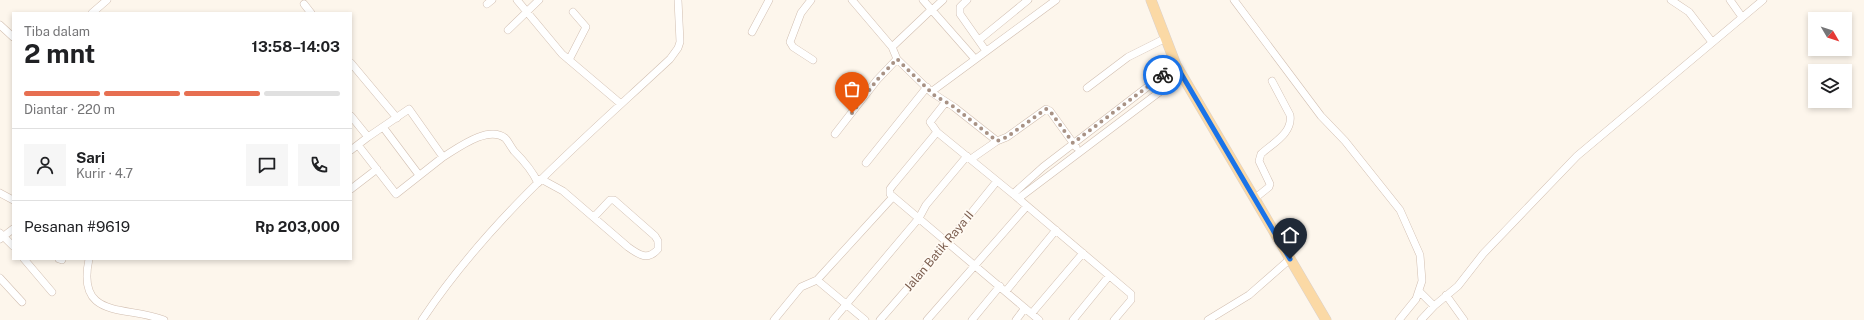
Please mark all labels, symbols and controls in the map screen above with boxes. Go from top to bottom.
north arrow [1808,12,1852,56]
map controls [1808,12,1852,108]
text: Tiba dalam [24,24,90,39]
text: 2 mnt [24,38,95,69]
text: 13:58–14:03 [252,38,340,55]
courier [1143,55,1183,95]
icon: bike [1152,64,1174,86]
button: layers [1808,64,1852,108]
pin [835,72,869,113]
icon: bag [841,78,863,100]
text: Diantar · 220 m [24,102,115,117]
button: person [24,144,66,186]
button: chat [246,144,288,186]
button: phone [298,144,340,186]
text: Sari [76,149,105,166]
text: Kurir · 4.7 [76,166,133,181]
street label: Jalan Batik Raya II [901,208,977,294]
text: Pesanan #9619 [24,218,130,235]
text: Rp 203,000 [255,218,340,235]
pin [1273,218,1307,259]
icon: home [1279,224,1301,246]

